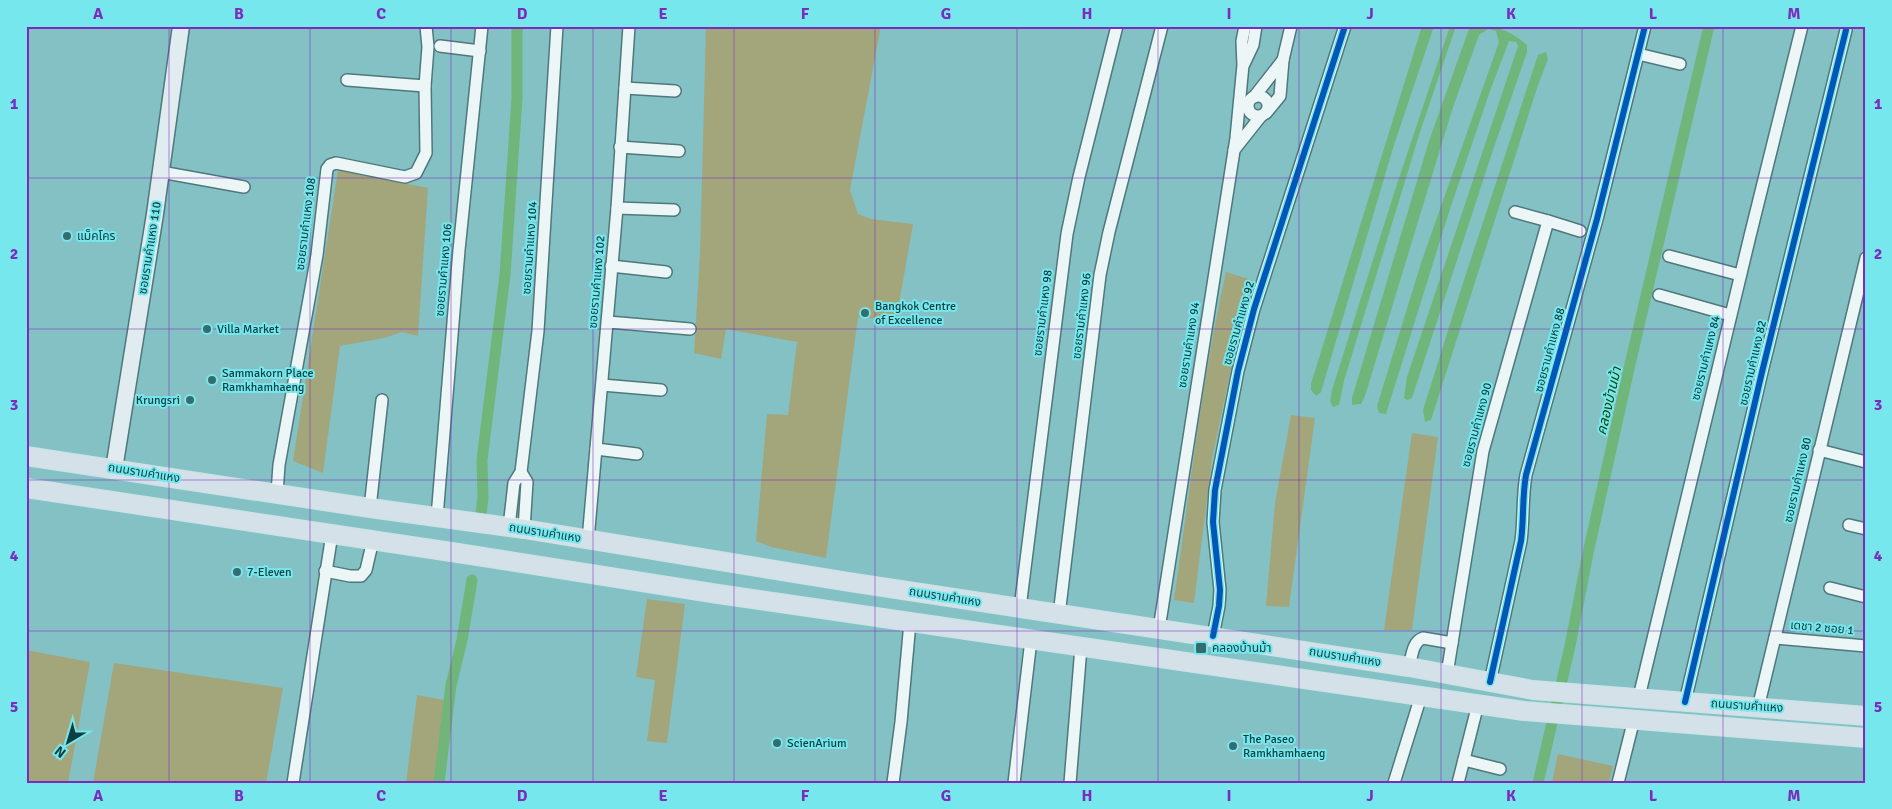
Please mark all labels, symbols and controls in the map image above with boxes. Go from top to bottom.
text: A [93,4,104,24]
text: B [234,4,244,24]
text: C [376,4,386,24]
text: D [517,4,528,24]
text: E [658,4,668,24]
text: F [801,4,810,24]
text: G [941,4,951,24]
text: H [1082,4,1092,24]
text: I [1226,4,1232,24]
text: J [1366,4,1374,24]
text: K [1506,4,1516,24]
text: L [1649,4,1658,24]
text: M [1787,4,1801,24]
text: 1 [10,94,19,114]
text: 1 [1874,94,1883,114]
street label: ซอยรามคำแหง 108 [293,177,319,271]
street label: ซอยรามคําแหง 104 [519,200,541,295]
street label: ซอยรามคำแหง 110 [135,201,165,295]
street label: ซอยรามคําแหง 106 [432,223,456,317]
place label: แม็คโคร [77,229,115,244]
marker: แม็คโคร [61,230,73,242]
street label: ซอยรามคําแหง 102 [585,235,609,329]
text: 2 [10,244,18,264]
text: 2 [1874,244,1882,264]
street label: ซอยรามคําแหง 98 [1030,269,1056,357]
street label: ซอยรามคําแหง 96 [1069,272,1095,360]
street label: ซอยรามคําแหง 92 [1220,279,1258,367]
place label: Bangkok Centre of Excellence [875,299,956,328]
street label: ซอยรามคําแหง 94 [1175,300,1203,389]
street label: ซอยรามคำแหง 88 [1532,306,1568,394]
marker: Bangkok Centre of Excellence [859,307,871,319]
street label: ซอยรามคำแหง 84 [1688,314,1724,402]
street label: ซอยรามคำแหง 82 [1736,319,1770,407]
place label: Villa Market [217,322,279,337]
marker: Villa Market [201,323,213,335]
water label: คลองบ้านม้า [1593,364,1625,437]
place label: Sammakorn Place Ramkhamhaeng [222,366,314,395]
marker: Sammakorn Place Ramkhamhaeng [206,374,218,386]
street label: ซอยรามคำแหง 90 [1459,381,1495,469]
place label: Krungsri [136,393,180,408]
marker: Krungsri [184,394,196,406]
text: 3 [10,395,18,415]
text: 3 [1874,395,1882,415]
street label: ซอยรามคำแหง 80 [1781,436,1815,524]
street label: ถนนรามคำแหง [107,460,181,486]
street label: ถนนรามคำแหง [508,520,582,546]
text: 4 [10,546,19,566]
text: 4 [1874,546,1883,566]
place label: 7-Eleven [247,565,292,580]
marker: 7-Eleven [231,566,243,578]
street label: ถนนรามคำแหง [908,584,982,610]
street label: เดชา 2 ซอย 1 [1790,618,1854,638]
marker: คลองบ้านม้า [1194,641,1208,655]
place label: คลองบ้านม้า [1212,641,1271,656]
street label: ถนนรามคำแหง [1308,644,1382,670]
street label: ถนนรามคำแหง [1710,696,1784,716]
text: 5 [10,697,18,717]
text: 5 [1874,697,1882,717]
north arrow [42,716,92,766]
place label: The Paseo Ramkhamhaeng [1243,732,1325,761]
place label: ScienArium [787,736,847,751]
marker: ScienArium [771,737,783,749]
marker: The Paseo Ramkhamhaeng [1227,740,1239,752]
text: N [51,742,69,762]
text: A [93,786,104,806]
text: B [234,786,244,806]
text: C [376,786,386,806]
text: D [517,786,528,806]
text: E [658,786,668,806]
text: F [801,786,810,806]
text: G [941,786,951,806]
text: H [1082,786,1092,806]
text: I [1226,786,1232,806]
text: J [1366,786,1374,806]
text: K [1506,786,1516,806]
text: L [1649,786,1658,806]
text: M [1787,786,1801,806]

